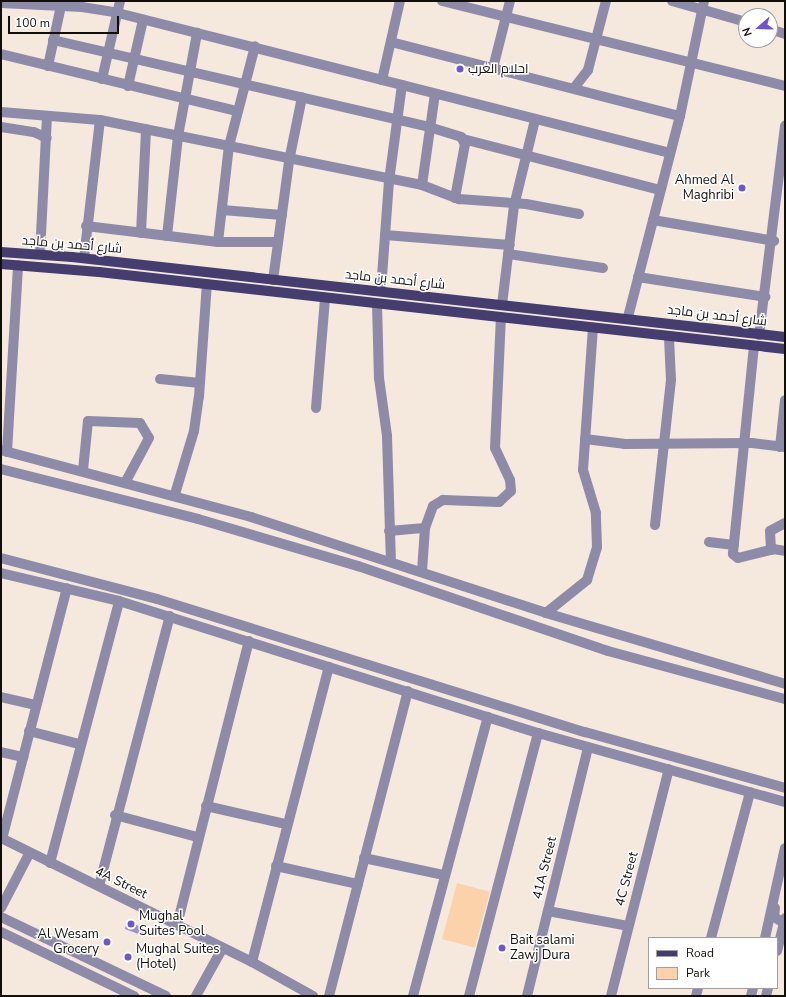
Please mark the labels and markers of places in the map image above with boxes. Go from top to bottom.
place label: احلام العرب [468,61,528,77]
marker: احلام العرب [455,64,465,74]
place label: Ahmed Al Maghribi [675,173,734,204]
marker: Ahmed Al Maghribi [737,183,747,193]
place label: Mughal Suites Pool [139,909,205,940]
marker: Mughal Suites Pool [126,919,136,929]
place label: Al Wesam Grocery [38,927,99,958]
place label: Bait salami Zawj Dura [510,933,575,964]
marker: Al Wesam Grocery [102,937,112,947]
place label: Mughal Suites (Hotel) [136,942,219,973]
marker: Bait salami Zawj Dura [497,943,507,953]
marker: Mughal Suites (Hotel) [123,952,133,962]

